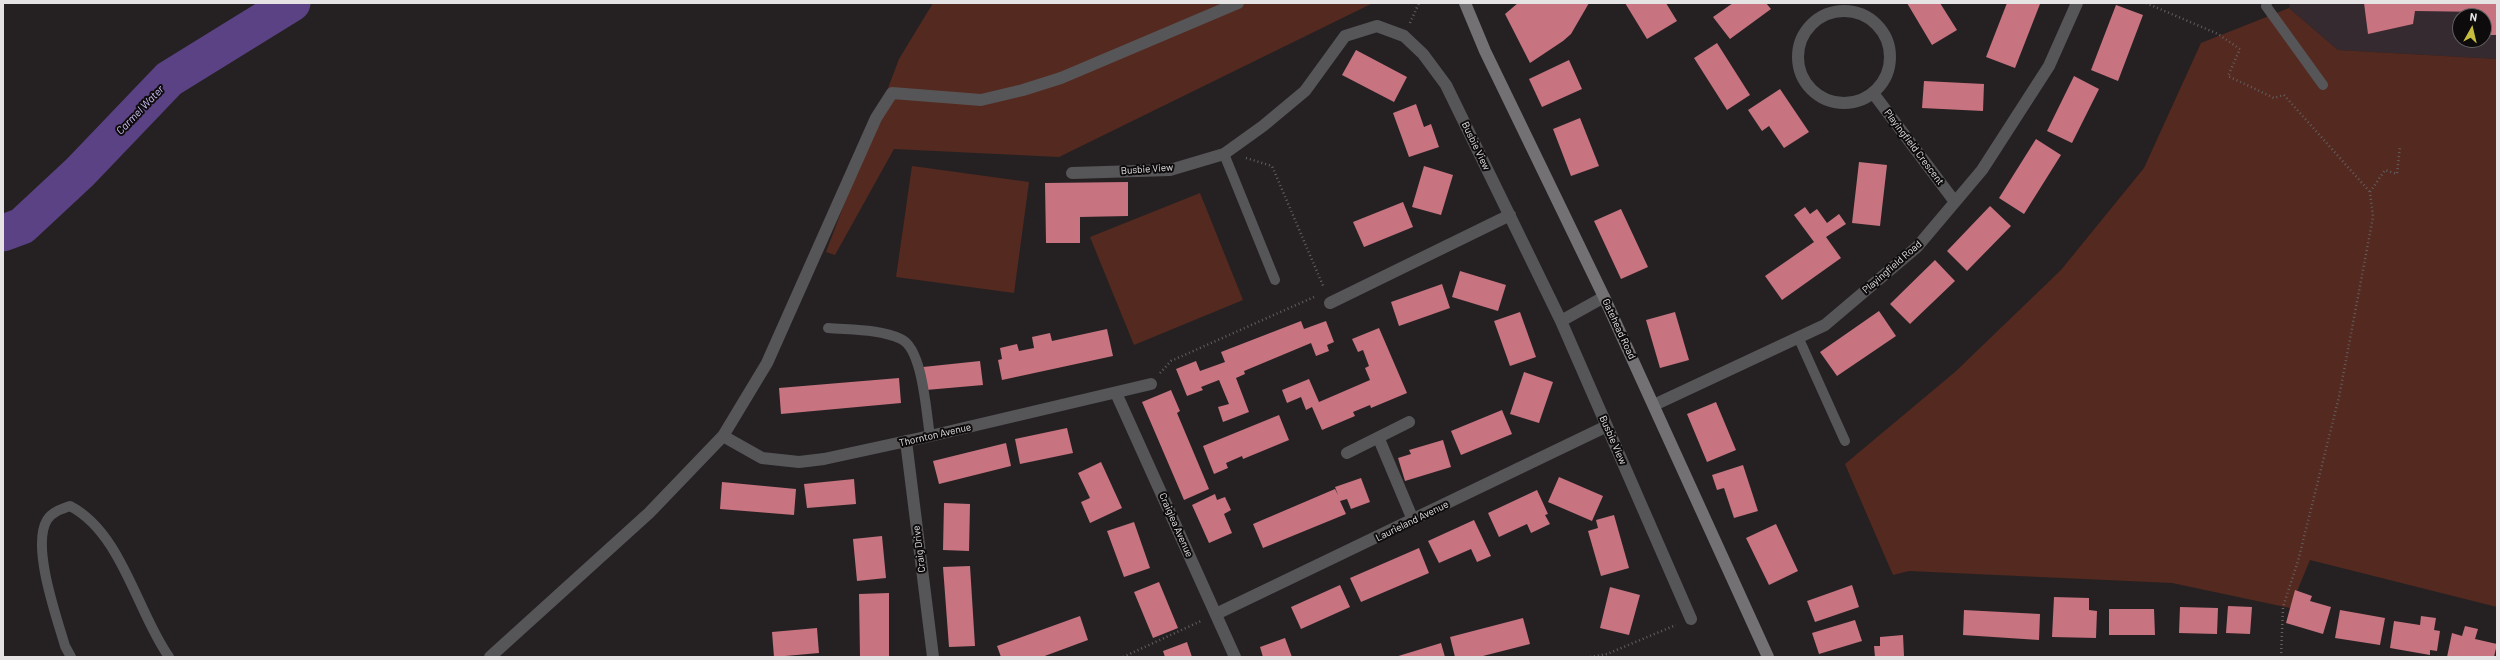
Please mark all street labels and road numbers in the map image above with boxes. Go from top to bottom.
street label: Playingfield Crescent [1882,107,1946,187]
street label: Busbie View [1459,120,1493,172]
street label: Busbie View [1120,161,1174,177]
street label: Playingfield Road [1860,238,1924,296]
street label: Gatehead Road [1600,297,1638,361]
street label: Busbie View [1597,414,1629,466]
street label: Thornton Avenue [898,421,972,449]
street label: Craiglea Avenue [1156,491,1196,559]
street label: Laurieland Avenue [1374,498,1450,544]
street label: Craig Drive [910,525,928,573]

